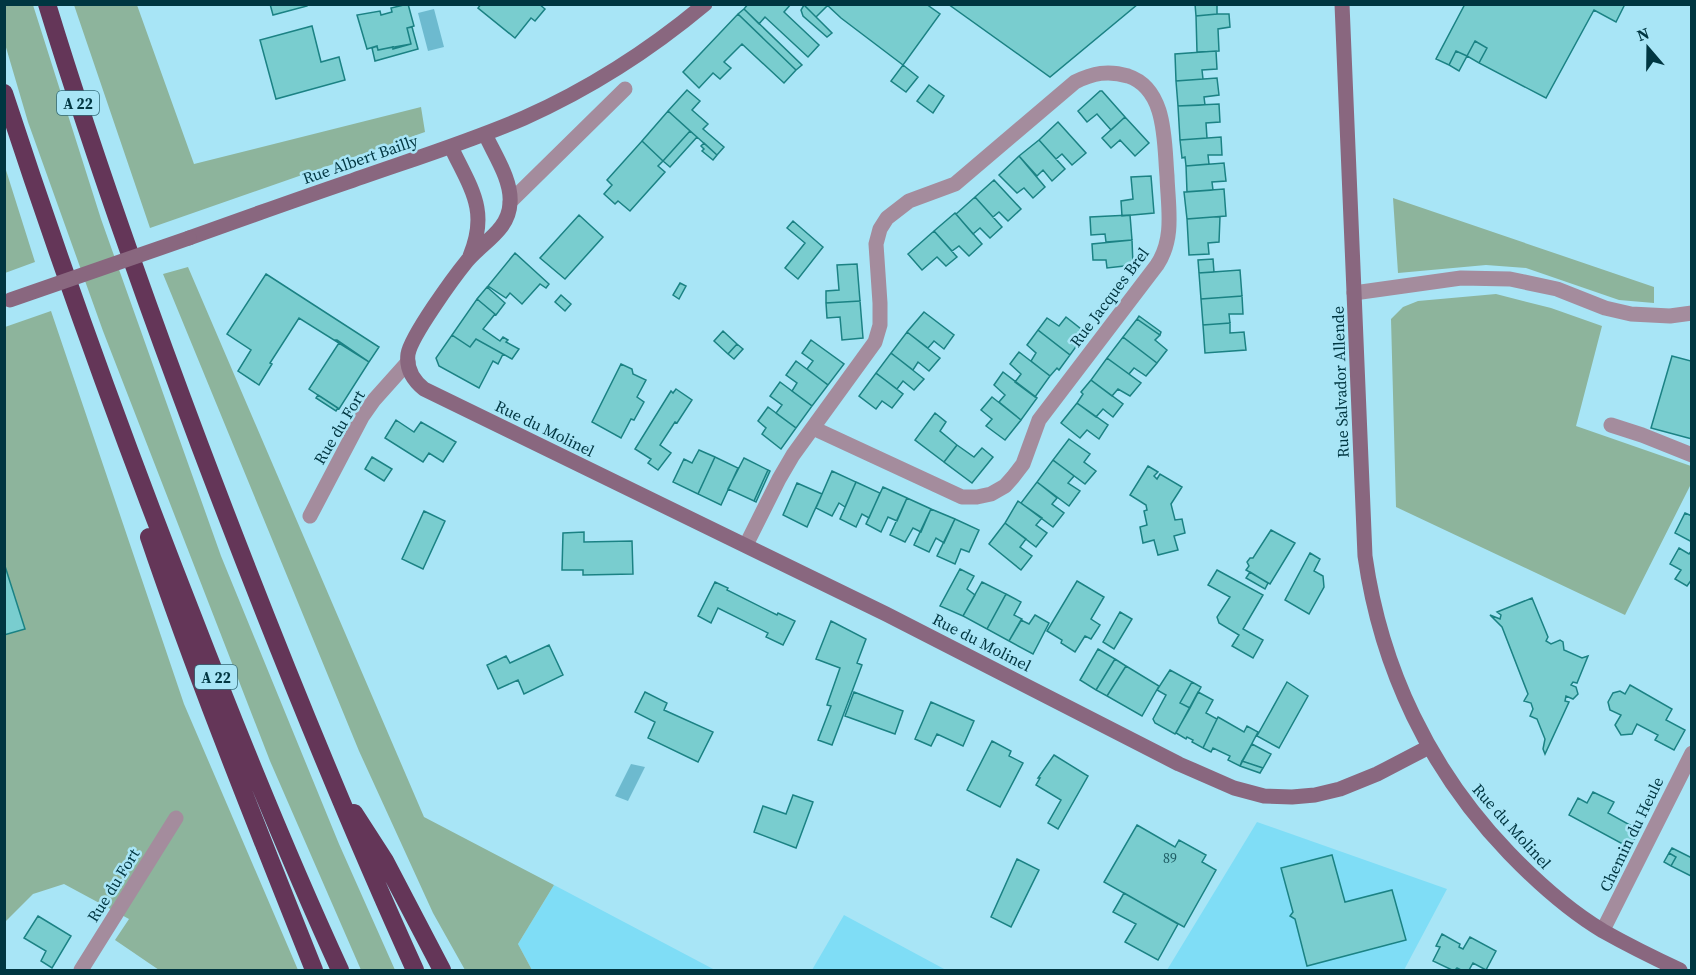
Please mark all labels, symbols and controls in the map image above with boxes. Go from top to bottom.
north arrow [1618,18,1678,78]
text: N [1634,21,1652,46]
road number: A 22 [57,91,99,115]
street label: Rue Albert Bailly [299,129,421,189]
street label: Rue Jacques Brel [1064,243,1154,351]
street label: Rue Salvador Allende [1326,306,1354,458]
street label: Rue du Fort [308,385,370,468]
street label: Rue du Molinel [492,394,599,462]
street label: Rue du Molinel [929,608,1035,676]
road number: A 22 [195,665,237,689]
street label: Chemin du Heule [1594,773,1668,895]
street label: Rue du Molinel [1468,779,1556,874]
street label: Rue du Fort [82,843,145,926]
house number: 89 [1163,848,1177,868]

